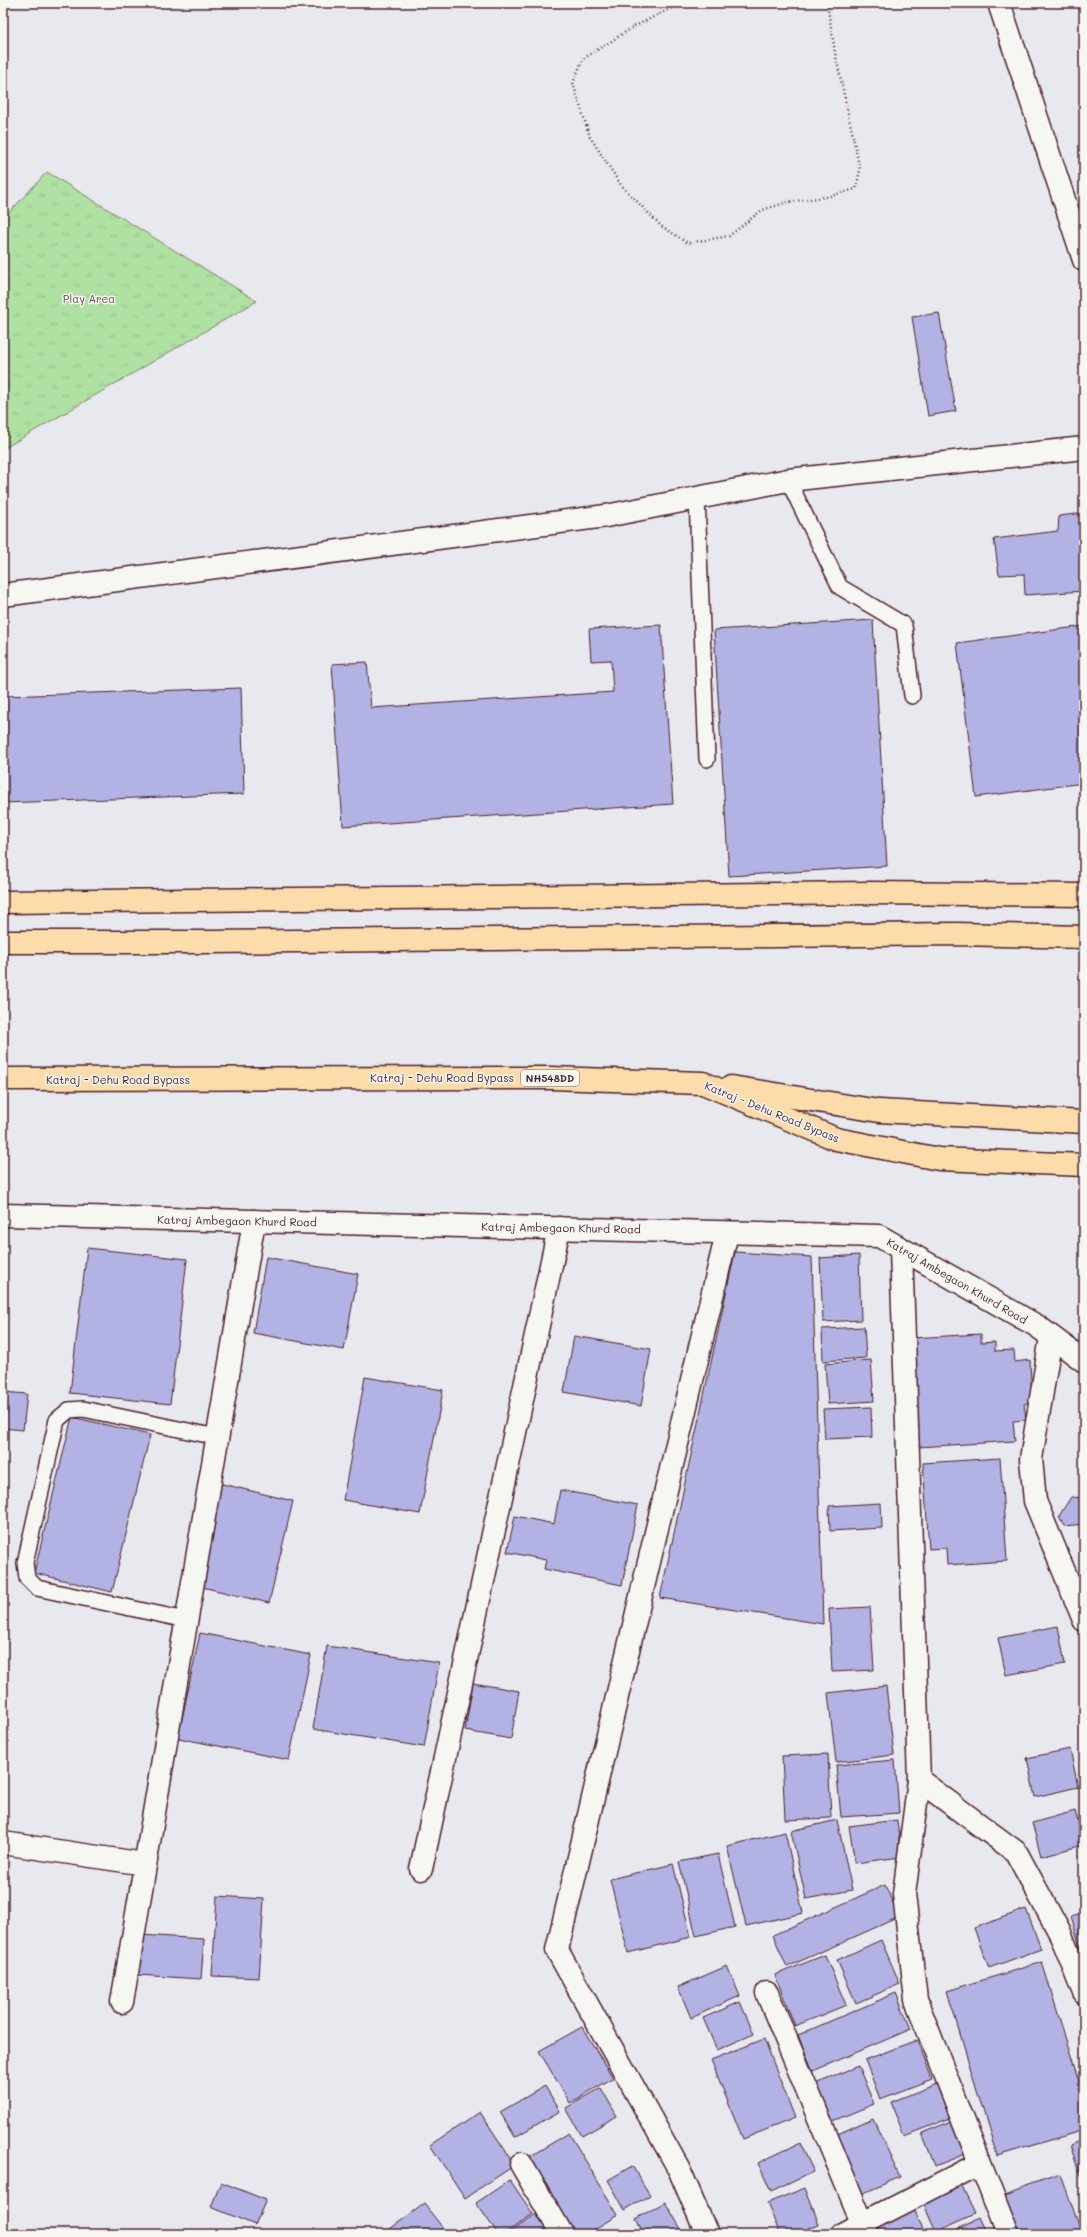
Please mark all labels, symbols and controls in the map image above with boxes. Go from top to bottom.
park label: Play Area [63,291,115,306]
street label: Katraj - Dehu Road Bypass [370,1070,514,1085]
road number: NH548DD [521,1070,579,1086]
street label: Katraj - Dehu Road Bypass [46,1072,190,1087]
street label: Katraj - Dehu Road Bypass [703,1078,842,1145]
street label: Katraj Ambegaon Khurd Road [157,1212,317,1229]
street label: Katraj Ambegaon Khurd Road [481,1219,641,1236]
street label: Katraj Ambegaon Khurd Road [884,1234,1030,1327]

